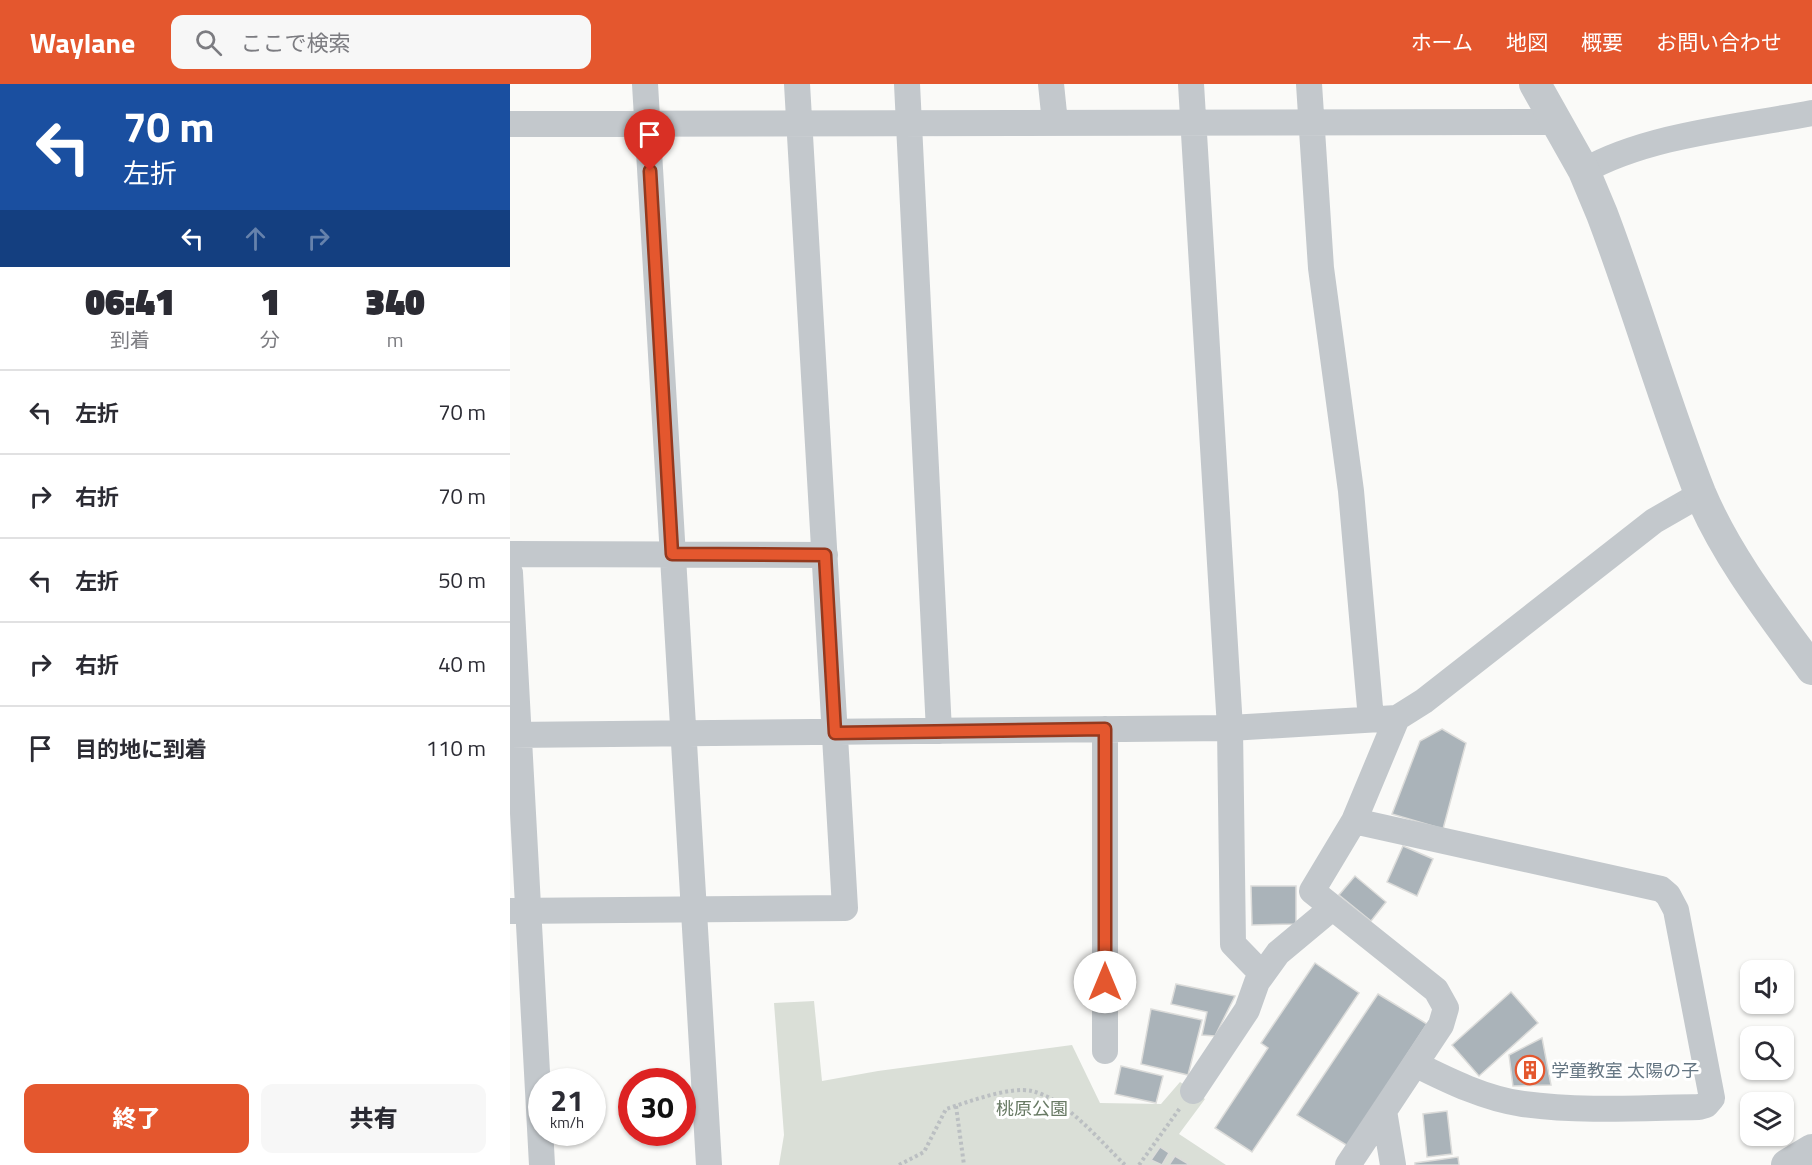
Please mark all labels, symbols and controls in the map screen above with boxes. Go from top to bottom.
search box [171,15,591,69]
text: Waylane [30,21,135,64]
icon: search [192,26,225,59]
text: ここで検索 [240,26,350,60]
text: ホーム [1411,26,1473,58]
text: 地図 [1506,26,1548,58]
text: 概要 [1581,26,1623,58]
text: お問い合わせ [1656,26,1782,58]
text: 70 m [123,94,215,158]
icon: left [24,108,102,186]
pin [624,109,675,171]
icon: arrive [633,118,666,151]
text: 左折 [123,152,177,193]
icon: left [176,222,209,255]
icon: ahead [239,222,272,255]
icon: right [302,222,335,255]
text: 06:41 [85,274,175,329]
text: 1 [260,274,280,329]
text: 340 [365,274,425,329]
text: 到着 [110,324,150,355]
text: 分 [260,324,280,355]
text: m [387,324,403,355]
text: 70 m [438,395,486,429]
icon: left [24,396,57,429]
text: 左折 [75,396,119,430]
text: 70 m [438,479,486,513]
icon: right [24,480,57,513]
text: 右折 [75,480,119,514]
text: 50 m [438,563,486,597]
icon: left [24,564,57,597]
text: 左折 [75,564,119,598]
text: 40 m [438,647,486,681]
icon: right [24,648,57,681]
text: 右折 [75,648,119,682]
text: 110 m [426,731,486,765]
icon: arrive [24,732,57,765]
text: 目的地に到着 [75,732,207,766]
position arrow [1073,950,1137,1014]
map controls [1740,960,1794,1146]
button: sound [1740,960,1794,1014]
button: search [1740,1026,1794,1080]
building icon: 学童教室 太陽の子 [1514,1054,1546,1086]
place label: 学童教室 太陽の子 [1551,1057,1699,1084]
speed limit sign: 30 [618,1068,696,1146]
text: 21 [550,1077,584,1123]
button: 終了 [24,1084,249,1153]
button: 共有 [261,1084,486,1153]
button: layers [1740,1092,1794,1146]
park label: 桃原公園 [996,1095,1068,1122]
text: km/h [550,1111,584,1134]

